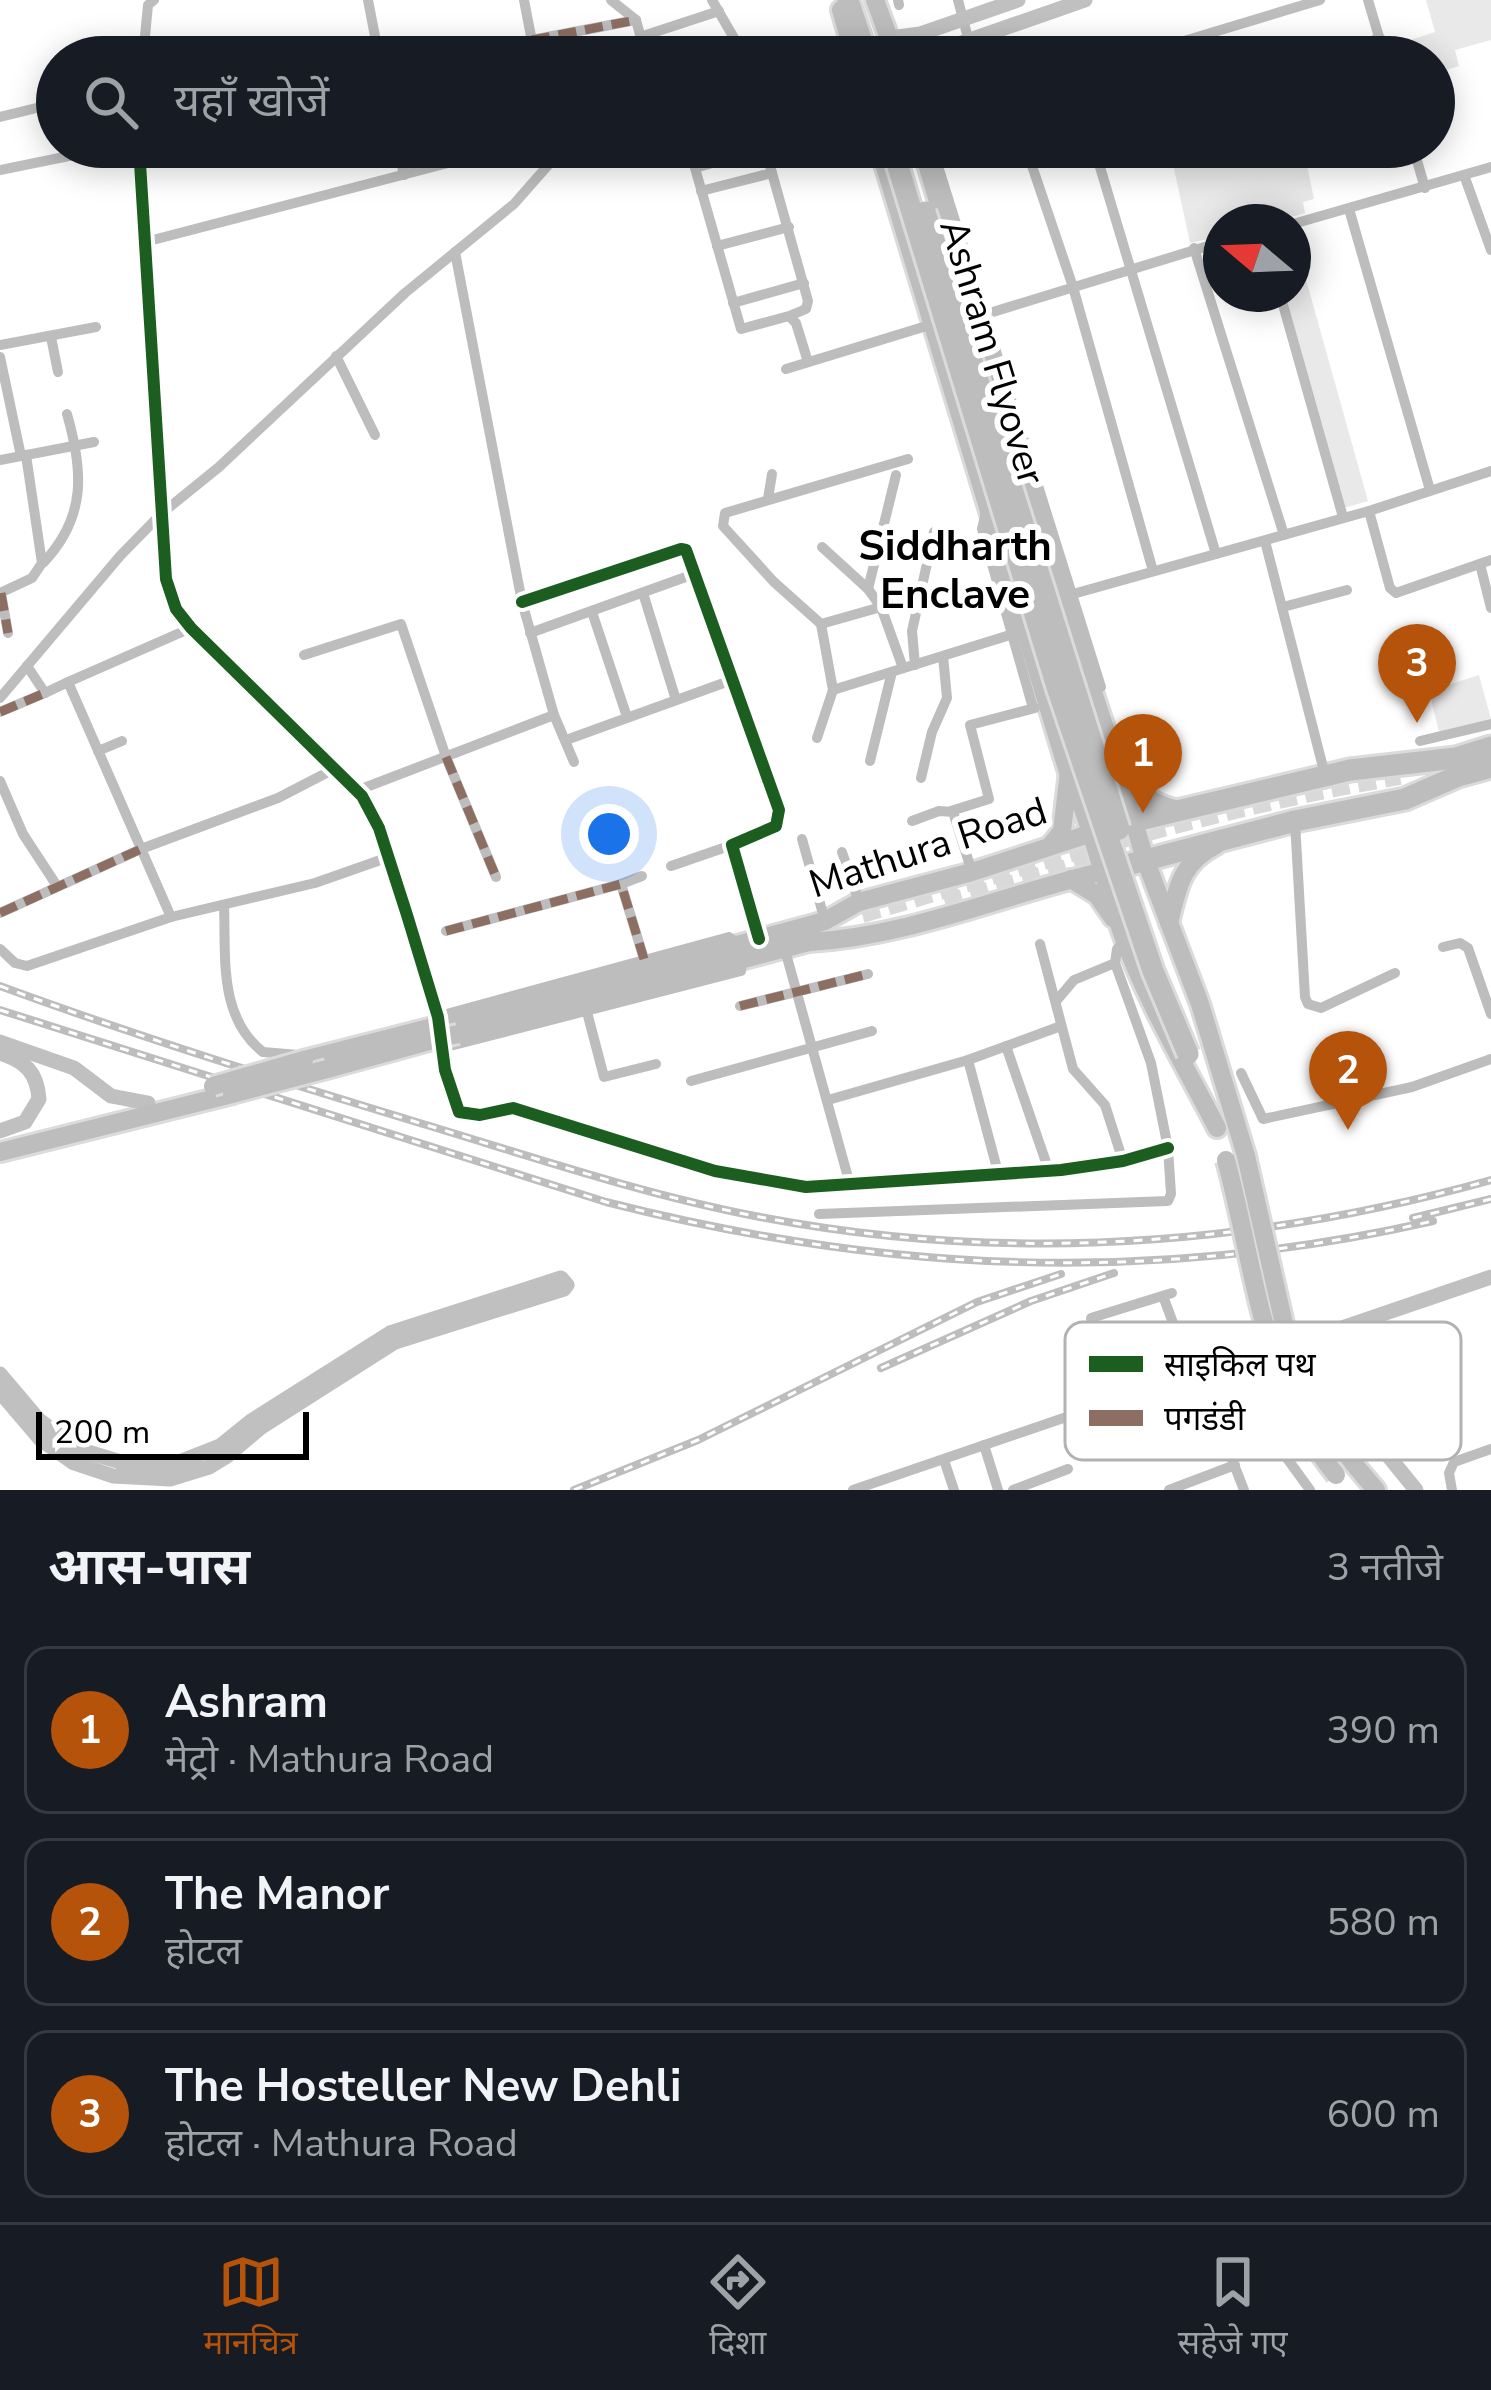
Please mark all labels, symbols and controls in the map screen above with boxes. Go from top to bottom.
search box [36,36,1455,168]
icon: search [78,69,144,135]
text: यहाँ खोजें [174,71,329,132]
north arrow [1203,204,1311,312]
street label: Ashram Flyover [926,213,1058,491]
district label: Siddharth Enclave [858,518,1052,623]
pin: 3 [1378,624,1456,723]
pin: 1 [1104,714,1182,813]
street label: Mathura Road [802,785,1054,911]
your location [579,804,639,864]
pin: 2 [1309,1031,1387,1130]
legend [1065,1322,1461,1460]
text: साइकिल पथ [1164,1343,1317,1388]
text: पगडंडी [1164,1397,1247,1442]
scale bar [36,1406,309,1459]
text: 200 m [54,1410,150,1455]
text: आस-पास [48,1532,250,1602]
text: 3 नतीजे [1327,1541,1443,1594]
text: Ashram [165,1672,328,1733]
text: 1 [78,1704,102,1757]
text: 390 m [1326,1704,1440,1757]
text: मेट्रो · Mathura Road [165,1733,494,1786]
text: The Manor [165,1864,389,1925]
text: 2 [78,1896,102,1949]
text: 580 m [1326,1896,1440,1949]
text: होटल [165,1925,242,1978]
text: The Hosteller New Dehli [165,2056,681,2117]
text: 3 [78,2088,102,2141]
text: 600 m [1326,2088,1440,2141]
text: होटल · Mathura Road [165,2117,518,2170]
tab: मानचित्र [204,2249,298,2367]
tab: दिशा [705,2249,771,2367]
tab: सहेजे गए [1178,2249,1287,2367]

